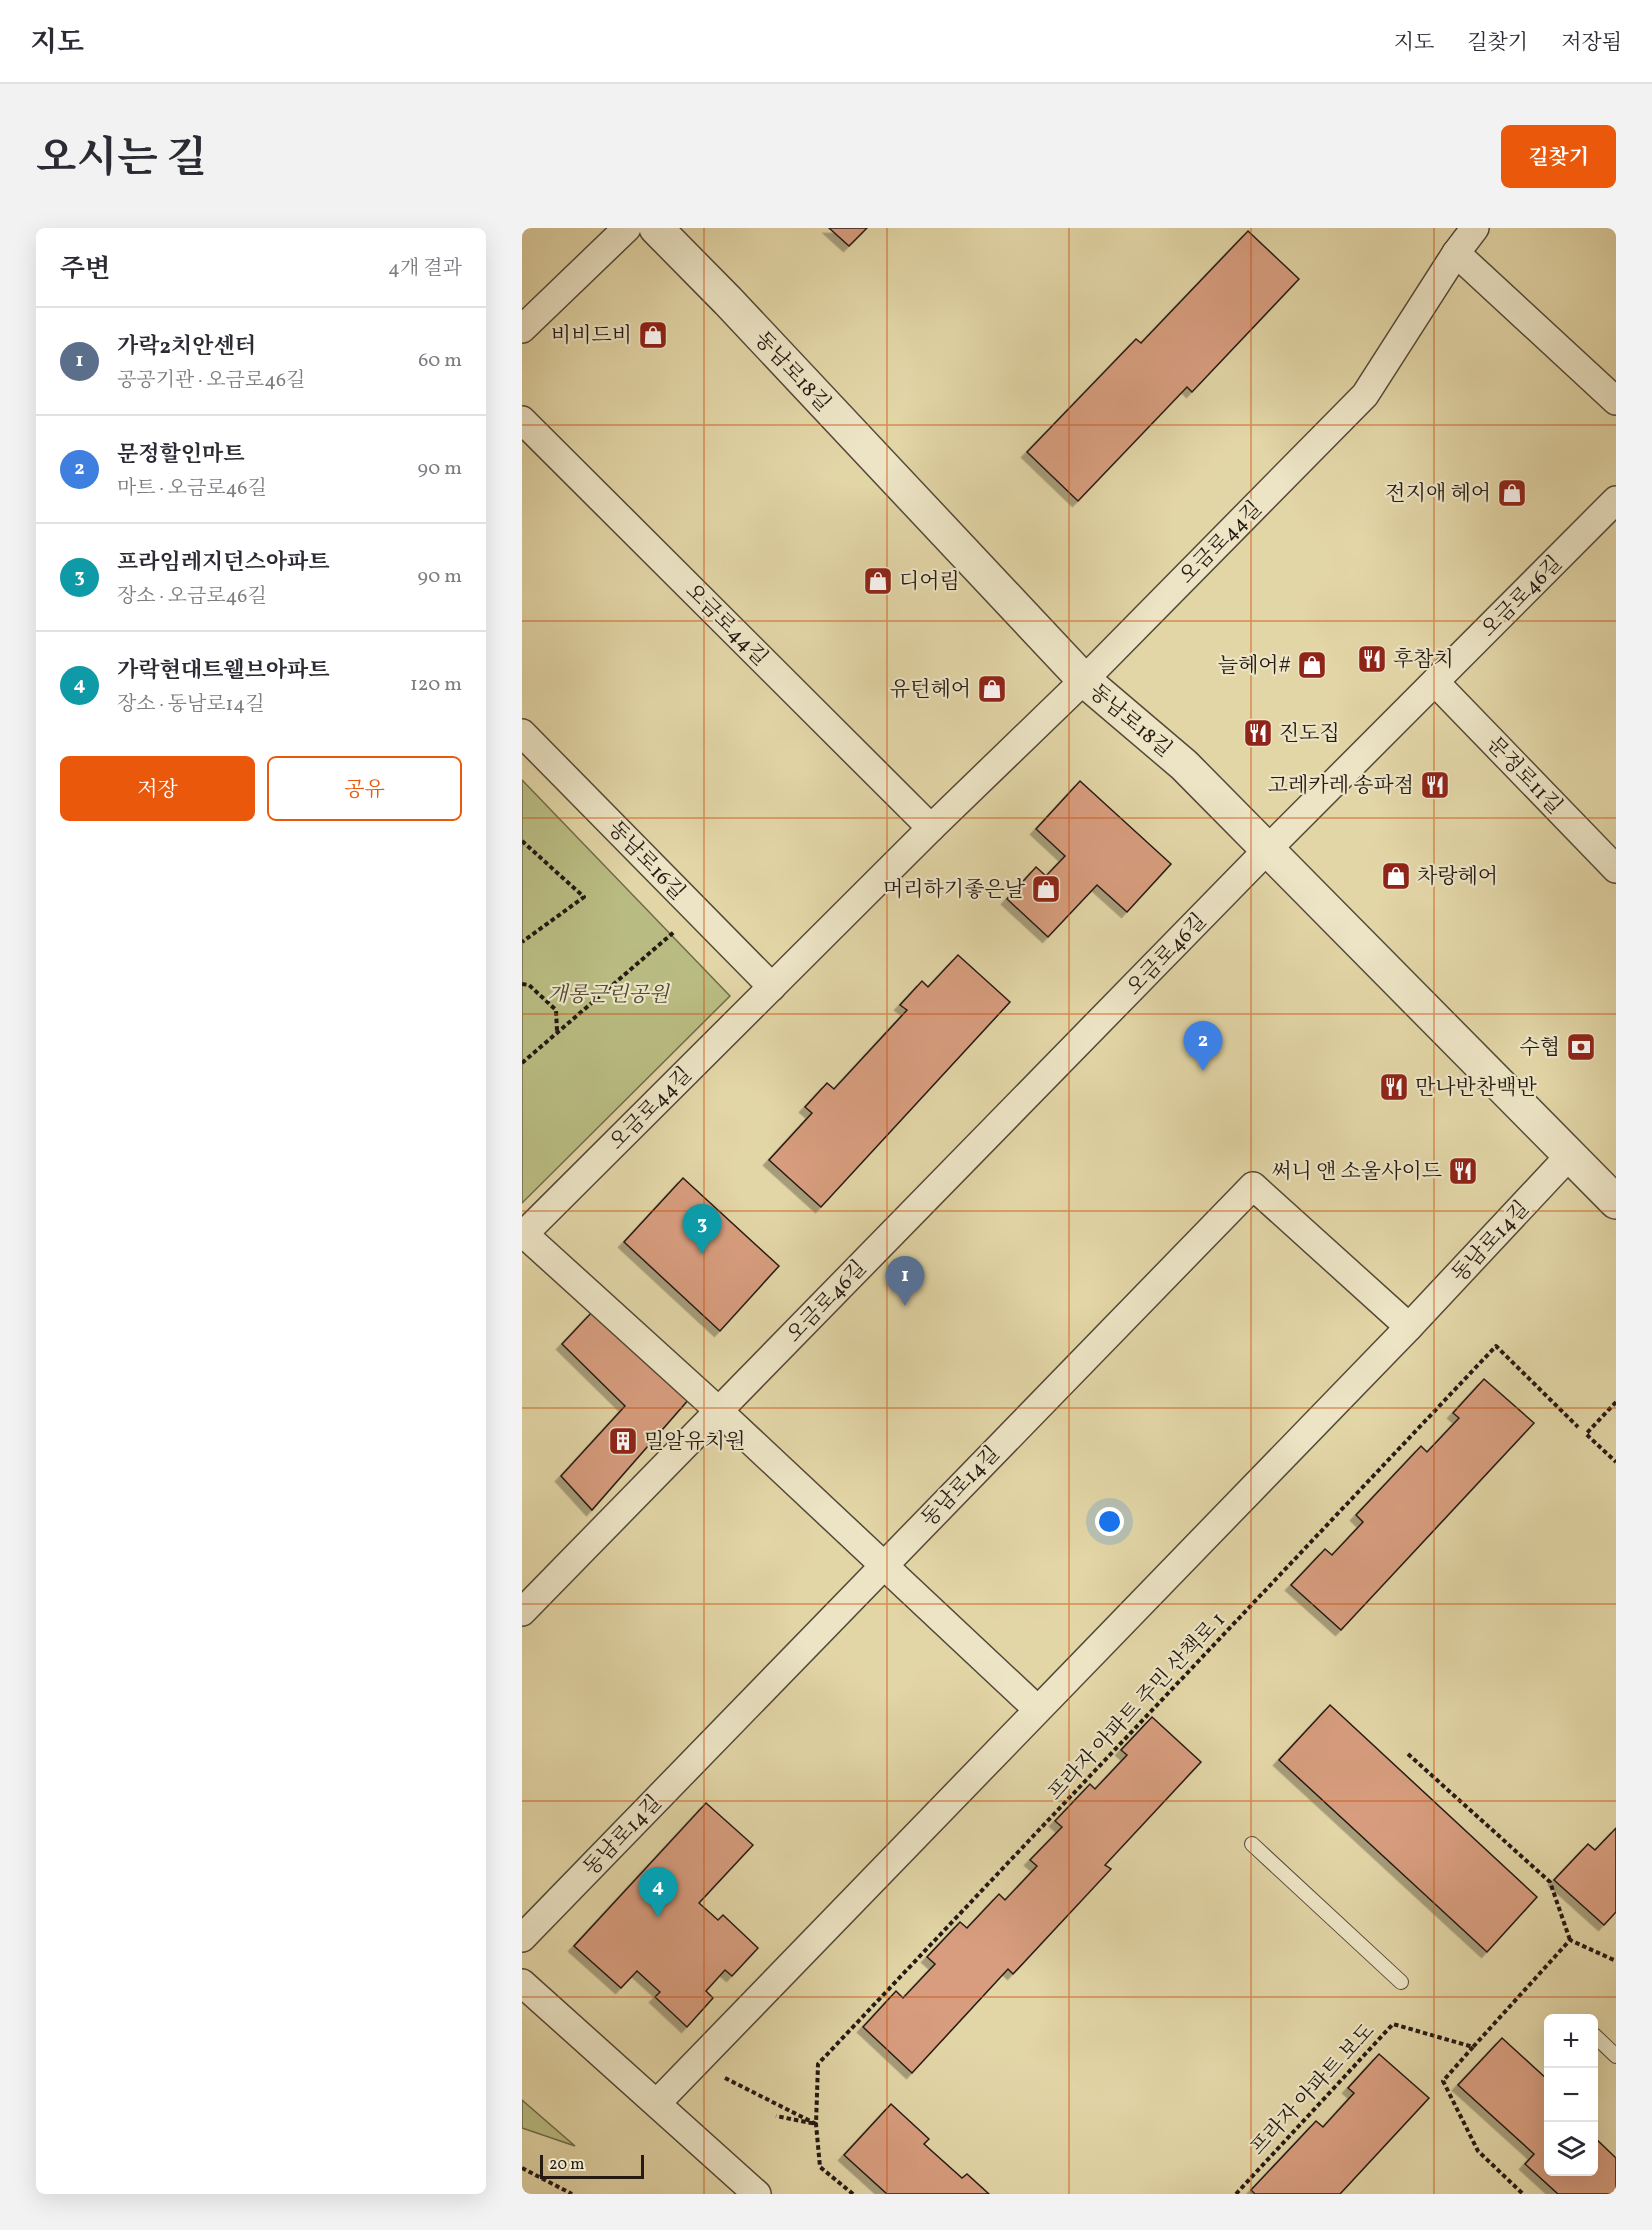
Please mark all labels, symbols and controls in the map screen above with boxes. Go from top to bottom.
text: 지도 [30,24,84,63]
text: 지도 [1394,29,1434,58]
text: 길찾기 [1467,29,1528,58]
text: 저장됨 [1561,29,1622,58]
button: 길찾기 [1501,125,1616,188]
text: 오시는 길 [36,131,207,190]
text: 주변 [60,252,110,288]
text: 4개 결과 [388,255,462,283]
shop icon: 비비드비 [637,319,669,351]
place label: 비비드비 [551,322,632,351]
street label: 동남로18길 [747,326,837,418]
text: 가락2치안센터 [117,332,256,363]
text: 1 [75,347,84,375]
text: 60 m [418,347,462,375]
text: 공공기관 · 오금로46길 [117,367,305,395]
text: 문정할인마트 [117,440,245,471]
text: 2 [74,455,85,483]
text: 90 m [418,455,462,483]
text: 마트 · 오금로46길 [117,475,267,503]
shop icon: 전지애 헤어 [1496,477,1528,509]
place label: 전지애 헤어 [1385,480,1491,509]
street label: 오금로44길 [1173,495,1269,591]
text: 프라임레지던스아파트 [117,548,330,579]
street label: 오금로46길 [1475,550,1569,644]
text: 3 [74,563,85,591]
text: 90 m [418,563,462,591]
shop icon: 디어림 [862,565,894,597]
place label: 디어림 [899,568,960,597]
street label: 오금로44길 [678,577,774,673]
text: 장소 · 오금로46길 [117,583,267,611]
restaurant icon: 후참치 [1356,643,1388,675]
place label: 후참치 [1393,646,1454,675]
shop icon: 늘헤어# [1296,649,1328,681]
place label: 늘헤어# [1218,652,1291,681]
text: 가락현대트웰브아파트 [117,656,330,687]
text: 4 [73,671,86,699]
text: 120 m [410,671,462,699]
shop icon: 유턴헤어 [976,673,1008,705]
place label: 유턴헤어 [890,676,971,705]
street label: 동남로18길 [1082,678,1178,764]
text: 장소 · 동남로14길 [117,691,265,719]
restaurant icon: 진도집 [1242,717,1274,749]
place label: 진도집 [1279,720,1340,749]
street label: 문정로11길 [1480,731,1568,821]
button: 저장 [60,756,255,821]
button: 공유 [267,756,462,821]
restaurant icon: 고레카레 송파점 [1419,769,1451,801]
place label: 고레카레 송파점 [1268,772,1414,801]
street label: 동남로16길 [601,815,691,907]
shop icon: 차랑헤어 [1380,860,1412,892]
place label: 차랑헤어 [1417,863,1498,892]
shop icon: 머리하기좋은날 [1030,873,1062,905]
place label: 머리하기좋은날 [883,876,1026,905]
street label: 오금로46길 [1120,908,1214,1003]
park label: 개롱근린공원 [547,981,671,1010]
pin: 2 [1184,1022,1222,1071]
bank icon: 수협 [1565,1031,1597,1063]
place label: 수협 [1519,1034,1560,1063]
street label: 오금로44길 [603,1061,699,1157]
restaurant icon: 만나반찬백반 [1378,1071,1410,1103]
place label: 만나반찬백반 [1415,1074,1537,1103]
restaurant icon: 써니 앤 소울사이드 [1447,1155,1479,1187]
place label: 써니 앤 소울사이드 [1271,1158,1442,1187]
street label: 동남로14길 [1446,1195,1536,1289]
pin: 3 [682,1204,722,1254]
street label: 오금로46길 [780,1255,874,1350]
pin: 1 [886,1256,925,1306]
building icon: 밀알유치원 [607,1425,639,1457]
place label: 밀알유치원 [644,1428,745,1457]
street label: 동남로14길 [915,1440,1007,1534]
your location [1095,1507,1124,1536]
street label: 프라자 아파트 주민 산책로 1 [1042,1606,1232,1808]
street label: 동남로14길 [577,1789,669,1883]
pin: 4 [638,1868,678,1917]
map controls [1544,2014,1598,2176]
button: + [1544,2014,1598,2068]
street label: 프라자 아파트 보도 [1244,2018,1382,2162]
button: − [1544,2068,1598,2122]
button: layers [1544,2122,1598,2176]
scale bar [540,2152,644,2180]
text: 20 m [549,2154,584,2176]

